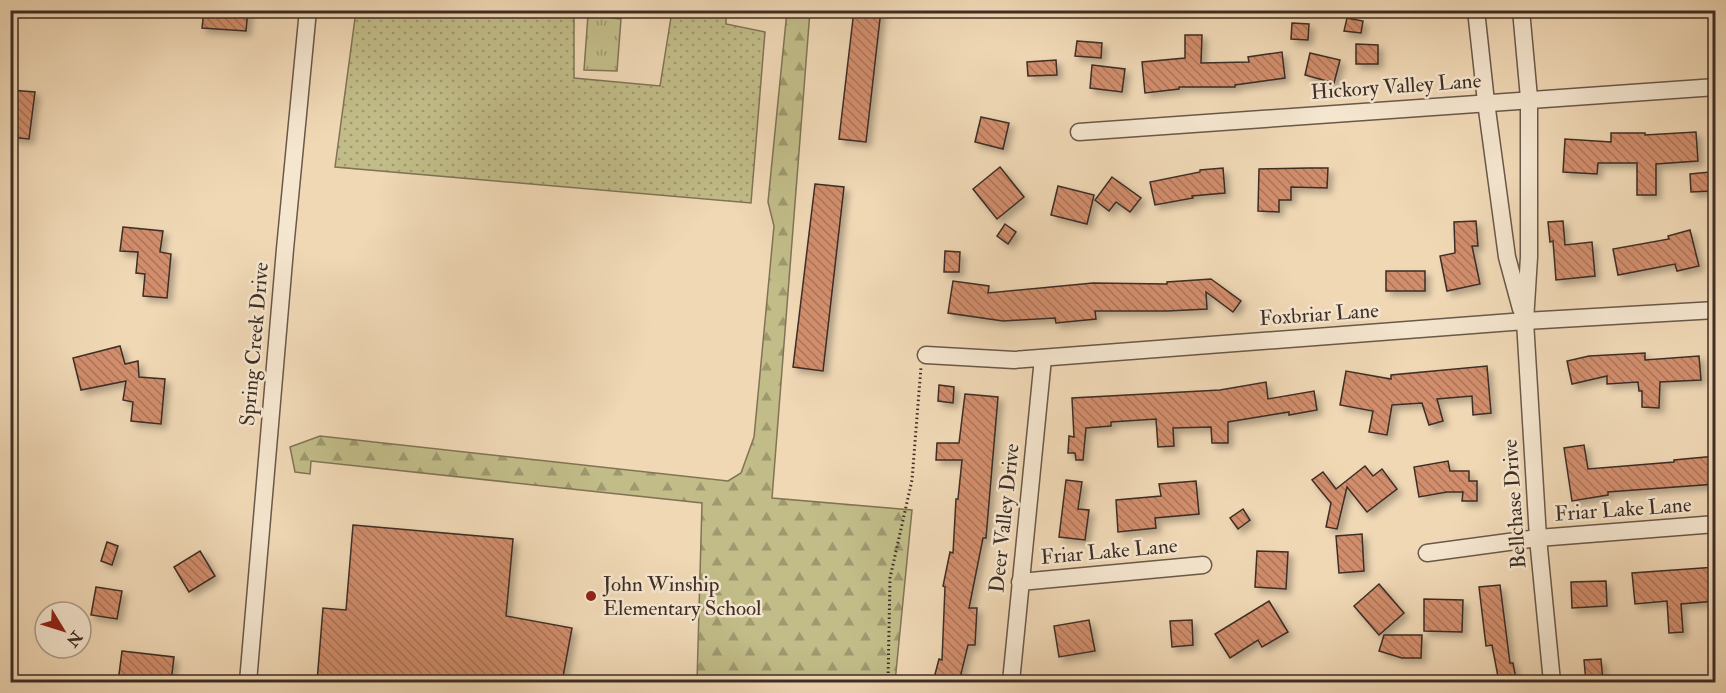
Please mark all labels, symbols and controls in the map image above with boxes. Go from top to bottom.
street label: Hickory Valley Lane [1310,67,1482,106]
street label: Spring Creek Drive [234,261,275,427]
street label: Foxbriar Lane [1258,297,1380,332]
street label: Bellchase Drive [1496,438,1532,570]
street label: Deer Valley Drive [983,442,1026,594]
street label: Friar Lake Lane [1554,491,1693,528]
street label: Friar Lake Lane [1040,532,1179,571]
place label: John Winship Elementary School [602,571,762,622]
marker: John Winship Elementary School [584,589,598,603]
north arrow [33,600,93,660]
text: N [61,626,87,651]

